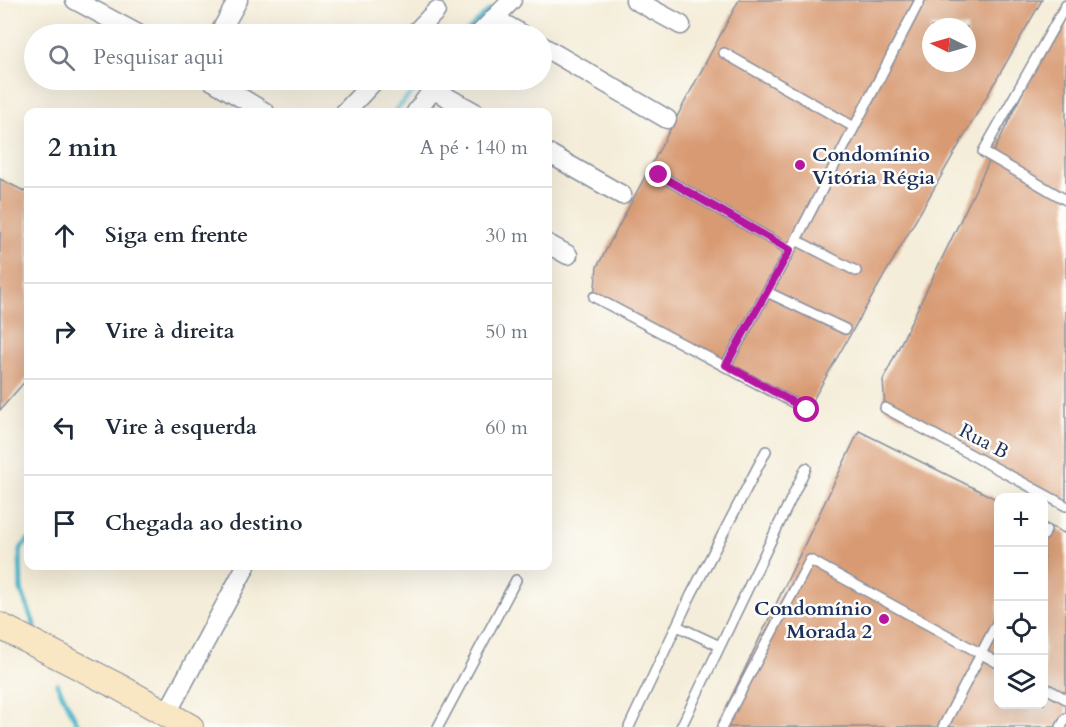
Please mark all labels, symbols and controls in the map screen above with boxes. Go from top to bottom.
north arrow [922,18,976,72]
search box [24,24,552,90]
icon: search [45,41,78,74]
text: Pesquisar aqui [93,42,224,72]
text: 2 min [48,130,117,165]
text: A pé · 140 m [420,134,528,161]
place label: Condomínio Vitória Régia [812,141,935,191]
marker: Condomínio Vitória Régia [793,158,807,172]
route end [645,161,671,187]
icon: ahead [48,219,81,252]
text: Siga em frente [105,220,248,250]
text: 30 m [485,222,528,249]
icon: right [48,315,81,348]
text: Vire à direita [105,316,235,346]
text: 50 m [485,318,528,345]
route start [793,396,819,422]
icon: left [48,411,81,444]
text: Vire à esquerda [105,412,257,442]
text: 60 m [485,414,528,441]
street label: Rua B [955,417,1013,465]
map controls [994,493,1048,709]
button: + [994,493,1048,547]
icon: arrive [48,507,81,540]
text: Chegada ao destino [105,508,303,538]
button: − [994,547,1048,601]
place label: Condomínio Morada 2 [754,595,872,645]
button: locate [994,601,1048,655]
marker: Condomínio Morada 2 [877,612,891,626]
button: layers [994,655,1048,709]

